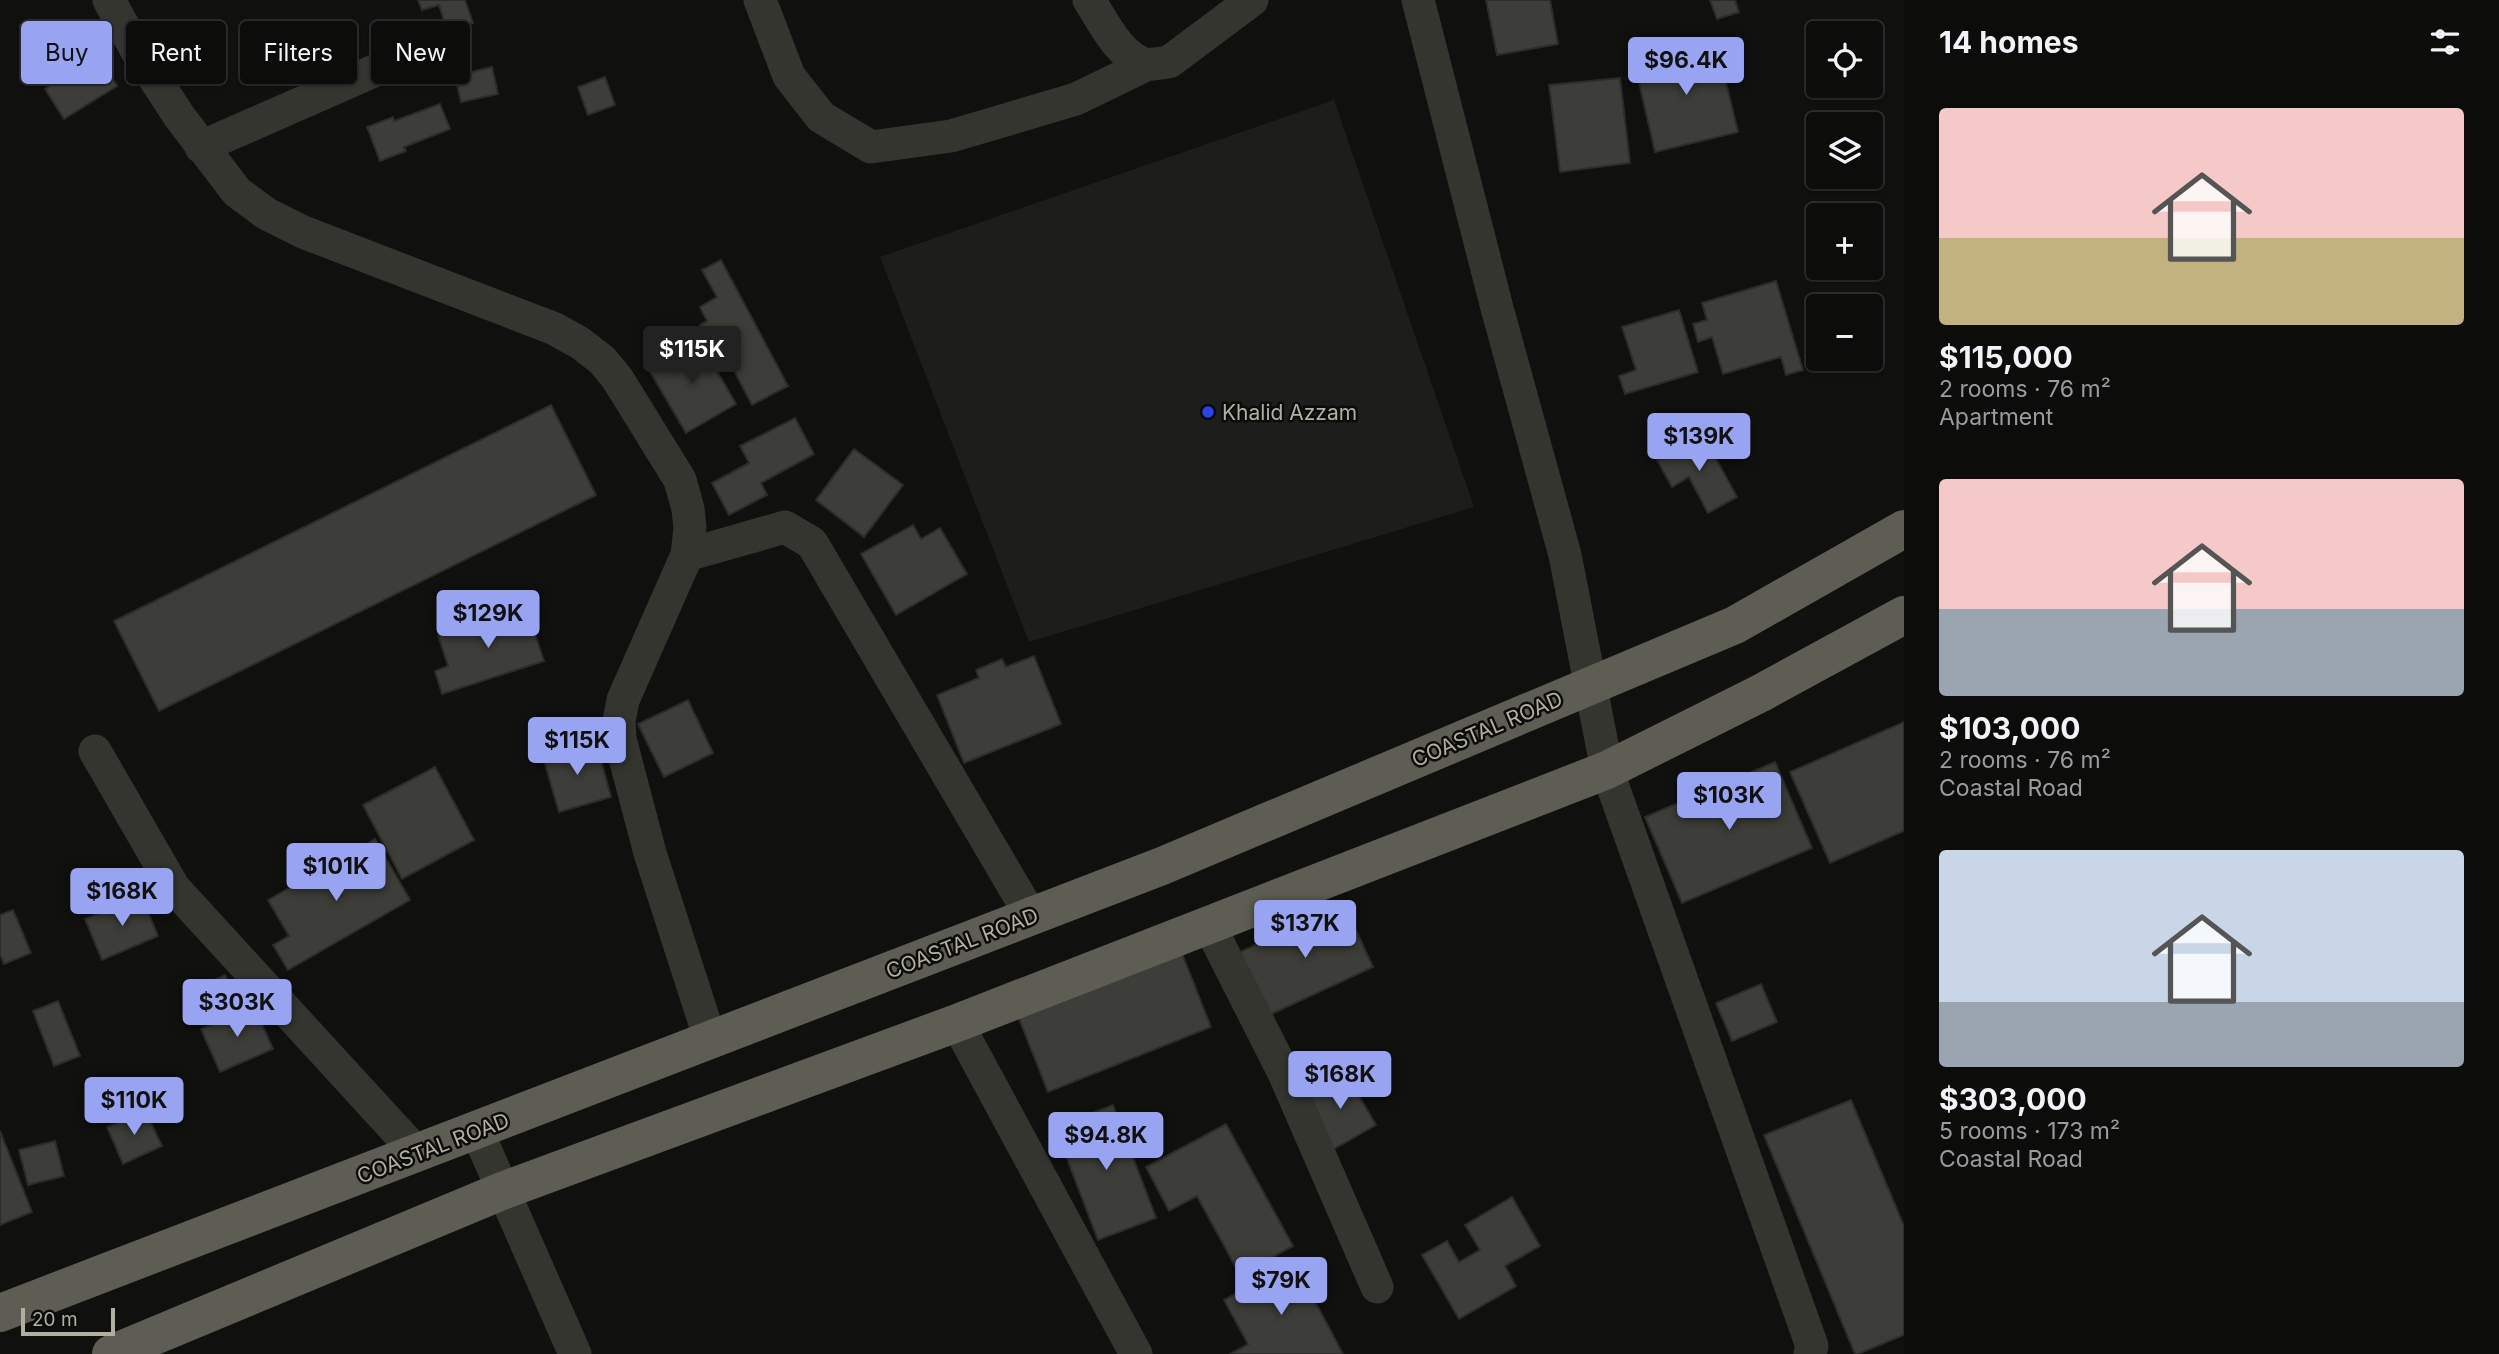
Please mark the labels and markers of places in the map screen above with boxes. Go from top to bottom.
pin: $96.4K [1629,38,1743,97]
pin: $115K [643,326,741,386]
place label: Khalid Azzam [1222,400,1357,425]
marker: Khalid Azzam [1200,404,1216,420]
pin: $139K [1650,414,1748,473]
pin: $129K [439,590,537,650]
pin: $115K [528,718,626,777]
pin: $103K [1680,772,1778,832]
pin: $101K [287,844,385,903]
pin: $168K [73,869,171,928]
pin: $137K [1256,900,1354,960]
pin: $303K [188,979,286,1039]
pin: $168K [1291,1052,1389,1111]
pin: $110K [85,1078,183,1137]
pin: $94.8K [1049,1112,1163,1172]
pin: $79K [1240,1258,1322,1317]

